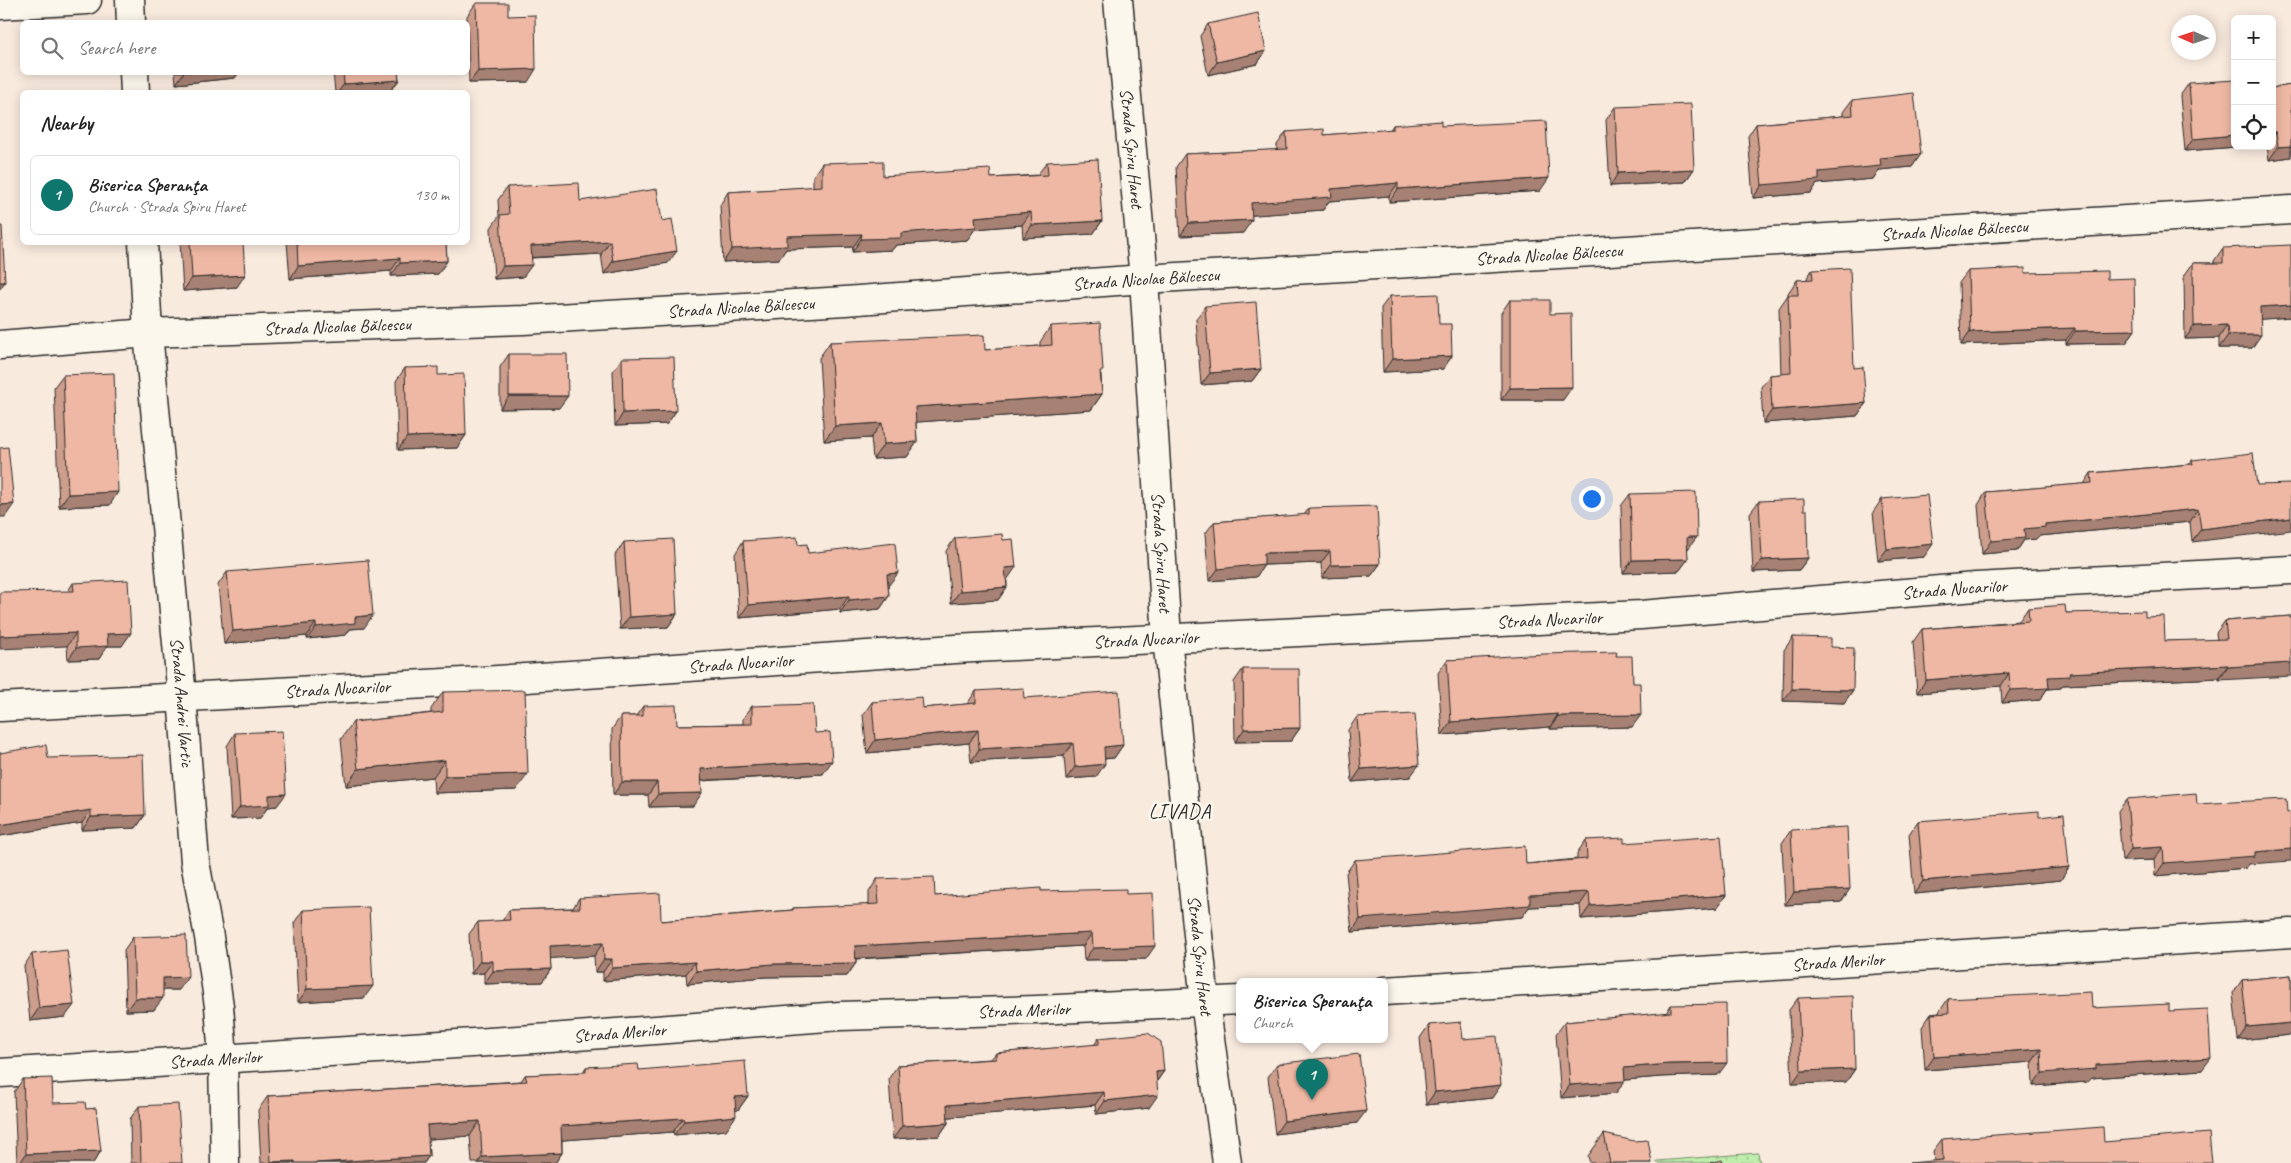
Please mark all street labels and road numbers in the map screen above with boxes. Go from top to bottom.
street label: Strada Spiru Haret [1115,87,1149,211]
street label: Strada Nicolae Bălcescu [1880,215,2030,246]
street label: Strada Nicolae Bălcescu [1475,239,1625,270]
street label: Strada Nicolae Bălcescu [1072,263,1221,295]
street label: Strada Nicolae Bălcescu [667,292,816,322]
street label: Strada Nicolae Bălcescu [263,313,413,340]
street label: Strada Spiru Haret [1147,492,1176,615]
street label: Strada Nucarilor [1901,574,2010,604]
street label: Strada Nucarilor [1496,606,1605,633]
street label: Strada Nucarilor [1093,626,1202,653]
street label: Strada Andrei Vartic [165,637,199,769]
street label: Strada Nucarilor [687,649,797,678]
street label: Strada Nucarilor [284,675,393,703]
street label: Strada Spiru Haret [1183,894,1218,1019]
street label: Strada Merilor [1791,948,1887,976]
street label: Strada Merilor [977,997,1072,1023]
street label: Strada Merilor [573,1018,668,1047]
street label: Strada Merilor [169,1045,264,1073]

